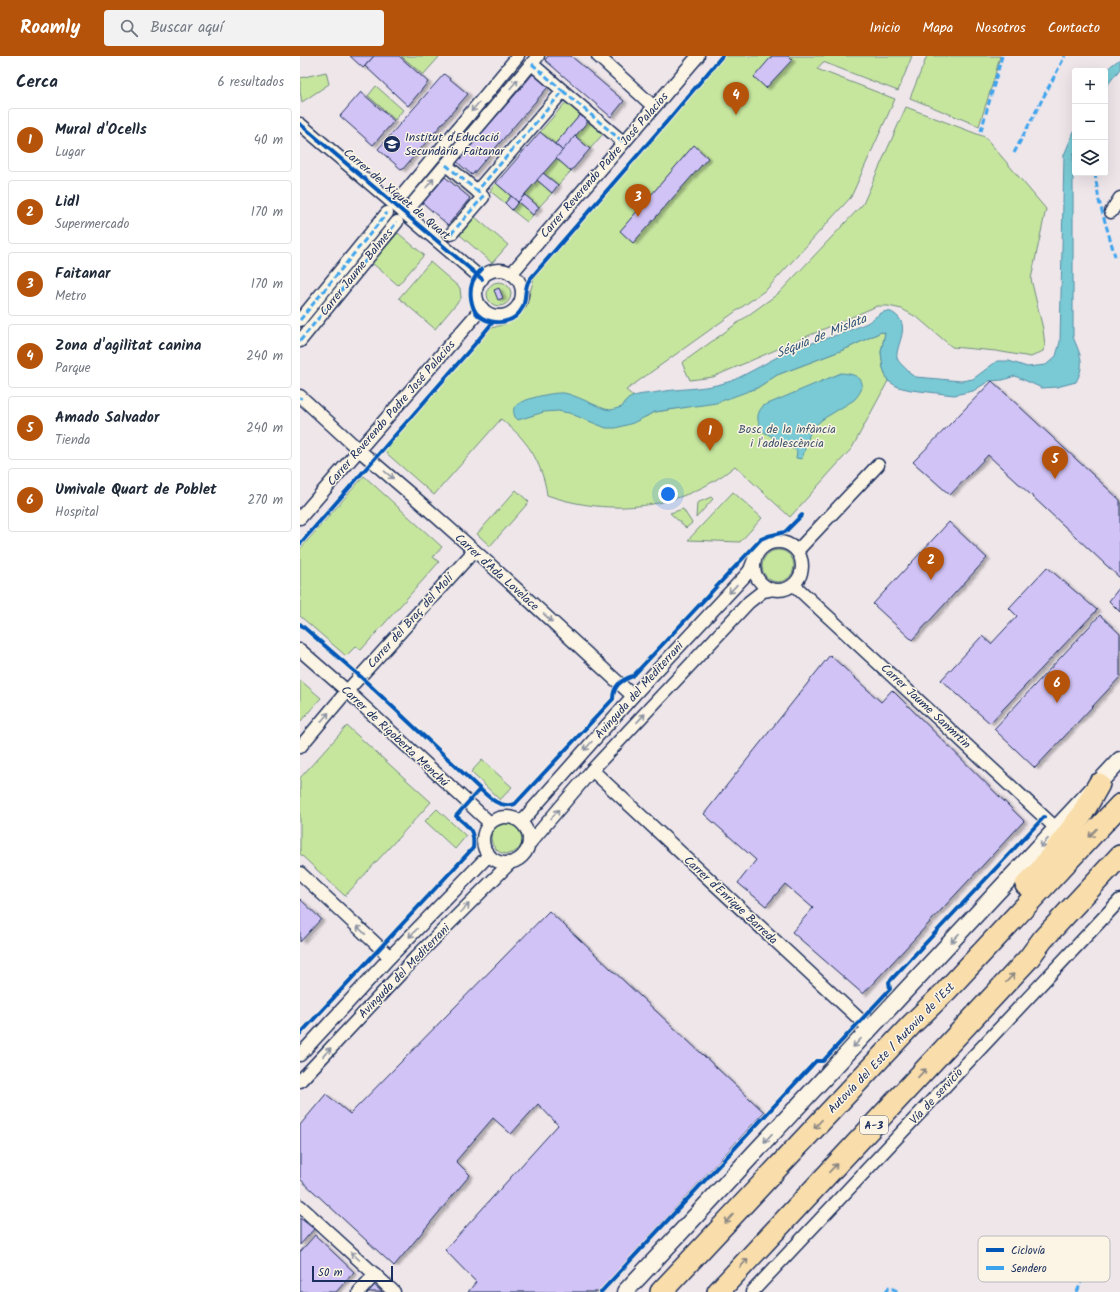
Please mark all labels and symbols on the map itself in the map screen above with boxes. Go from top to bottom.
one-way arrow [510,79,519,89]
pin: 4 [723,82,749,115]
street label: Carrer Reverendo Padre José Palacios [536,88,673,242]
one-way arrow [471,102,480,113]
place label: Institut d'Educació Secundària Faitanar [405,128,505,161]
school or university icon: Institut d'Educació Secundària Faitanar [382,134,402,154]
street label: Carrer del Xiquet de Quart [339,144,455,245]
one-way arrow [426,178,435,189]
pin: 3 [625,184,651,217]
street label: Carrer Jaume Balmes [315,224,398,320]
water label: Séquia de Mislata [773,308,871,364]
street label: Carrer Reverendo Padre José Palacios [323,336,460,490]
pin: 1 [697,418,723,451]
park label: Bosc de la infància i l'adolescència [738,420,836,453]
pin: 5 [1042,446,1068,479]
one-way arrow [383,471,394,480]
your location [658,484,678,504]
street label: Carrer d'Ada Lovelace [450,529,544,616]
pin: 2 [918,547,944,580]
street label: Carrer del Braç del Molí [363,568,459,673]
one-way arrow [729,583,738,594]
one-way arrow [543,613,553,623]
street label: Avinguda del Mediterrani [590,637,689,743]
street label: Carrer Jaume Sanmrtin [876,659,975,753]
pin: 6 [1044,670,1070,703]
street label: Carrer de Rigoberta Menchú [336,681,453,792]
one-way arrow [321,712,330,723]
one-way arrow [637,712,646,723]
one-way arrow [584,741,593,751]
one-way arrow [550,809,559,820]
one-way arrow [1089,828,1098,838]
one-way arrow [1039,838,1048,848]
street label: Carrer d'Enrique Barreda [679,852,782,949]
one-way arrow [460,903,470,913]
street label: Avinguda del Mediterrani [354,919,455,1023]
one-way arrow [356,925,366,935]
one-way arrow [408,928,418,938]
one-way arrow [950,933,960,943]
one-way arrow [1006,973,1015,983]
street label: Autovía del Este / Autovia de l'Est [823,978,960,1118]
one-way arrow [852,1038,861,1048]
one-way arrow [322,1047,331,1057]
street label: Vía de servicio [905,1064,968,1129]
one-way arrow [917,1068,927,1078]
road number: A-3 [860,1116,888,1134]
one-way arrow [813,1119,823,1129]
one-way arrow [763,1133,773,1143]
one-way arrow [828,1164,837,1174]
one-way arrow [725,1214,734,1224]
legend [978,1236,1110,1282]
text: Ciclovía [1011,1242,1045,1260]
one-way arrow [350,1251,360,1261]
one-way arrow [740,1258,749,1269]
text: Sendero [1011,1260,1047,1278]
scale bar [312,1264,393,1283]

